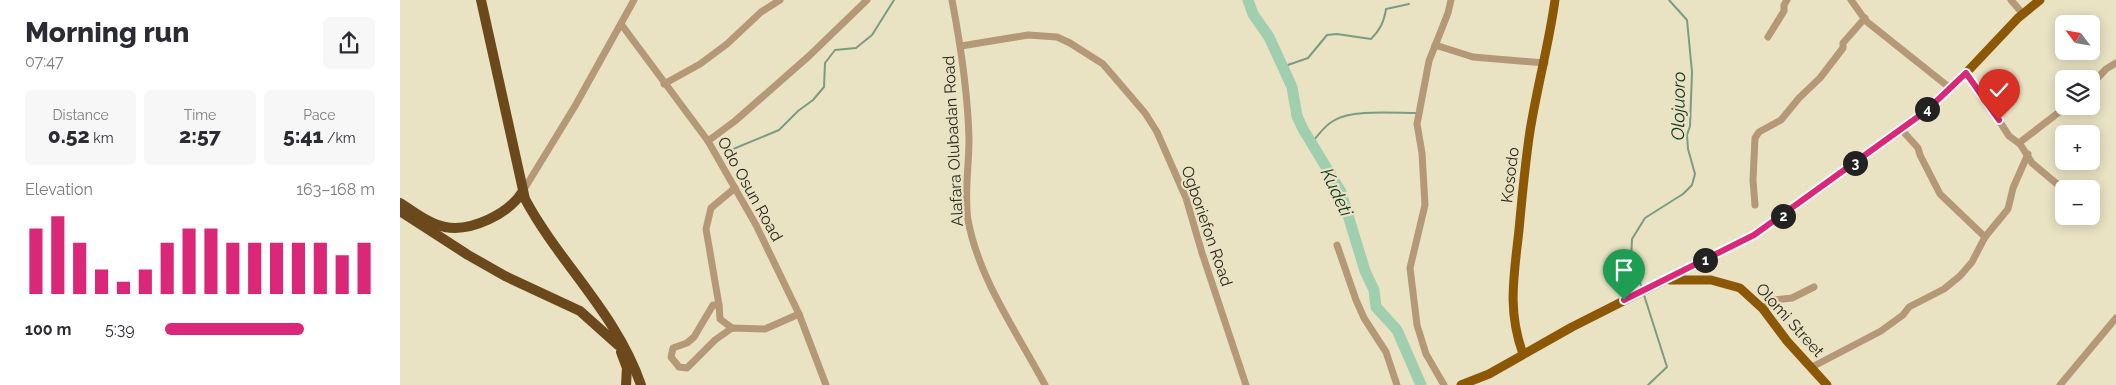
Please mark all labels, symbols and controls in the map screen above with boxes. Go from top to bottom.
north arrow [2055,15,2100,60]
map controls [2055,15,2100,225]
text: Morning run [25,16,189,49]
button: share [323,17,375,69]
text: 07:47 [25,52,63,71]
street label: Alafara Olubadan Road [939,55,967,227]
pin [1978,69,2020,120]
button: layers [2055,70,2100,115]
water label: Olojuoro [1667,71,1689,141]
icon: check [1985,76,2013,104]
pin: 4 [1914,96,1940,122]
text: 4 [1924,101,1932,117]
text: Distance [53,107,109,123]
text: Time [184,107,216,123]
text: Pace [303,107,335,123]
text: 0.52 [48,123,90,148]
text: 2:57 [179,123,221,148]
text: 5:41 [283,123,323,148]
button: + [2055,125,2100,170]
text: km [90,130,114,146]
text: /km [323,130,356,146]
street label: Odo Osun Road [713,133,787,245]
street label: Kosodo [1497,146,1523,204]
pin: 3 [1842,150,1868,176]
text: 3 [1852,155,1859,171]
street label: Ogboriefon Road [1178,163,1237,289]
water label: Kudeti [1317,164,1358,221]
text: Elevation [25,180,93,199]
text: 163–168 m [296,180,375,199]
button: − [2055,180,2100,225]
pin: 2 [1770,204,1796,228]
text: 2 [1780,208,1787,224]
pin: 1 [1692,248,1718,272]
pin [1603,249,1645,300]
text: 1 [1702,252,1709,268]
icon: arrive [1610,256,1638,284]
street label: Olomi Street [1752,279,1828,361]
text: 100 m [25,320,71,339]
text: 5:39 [105,320,135,339]

